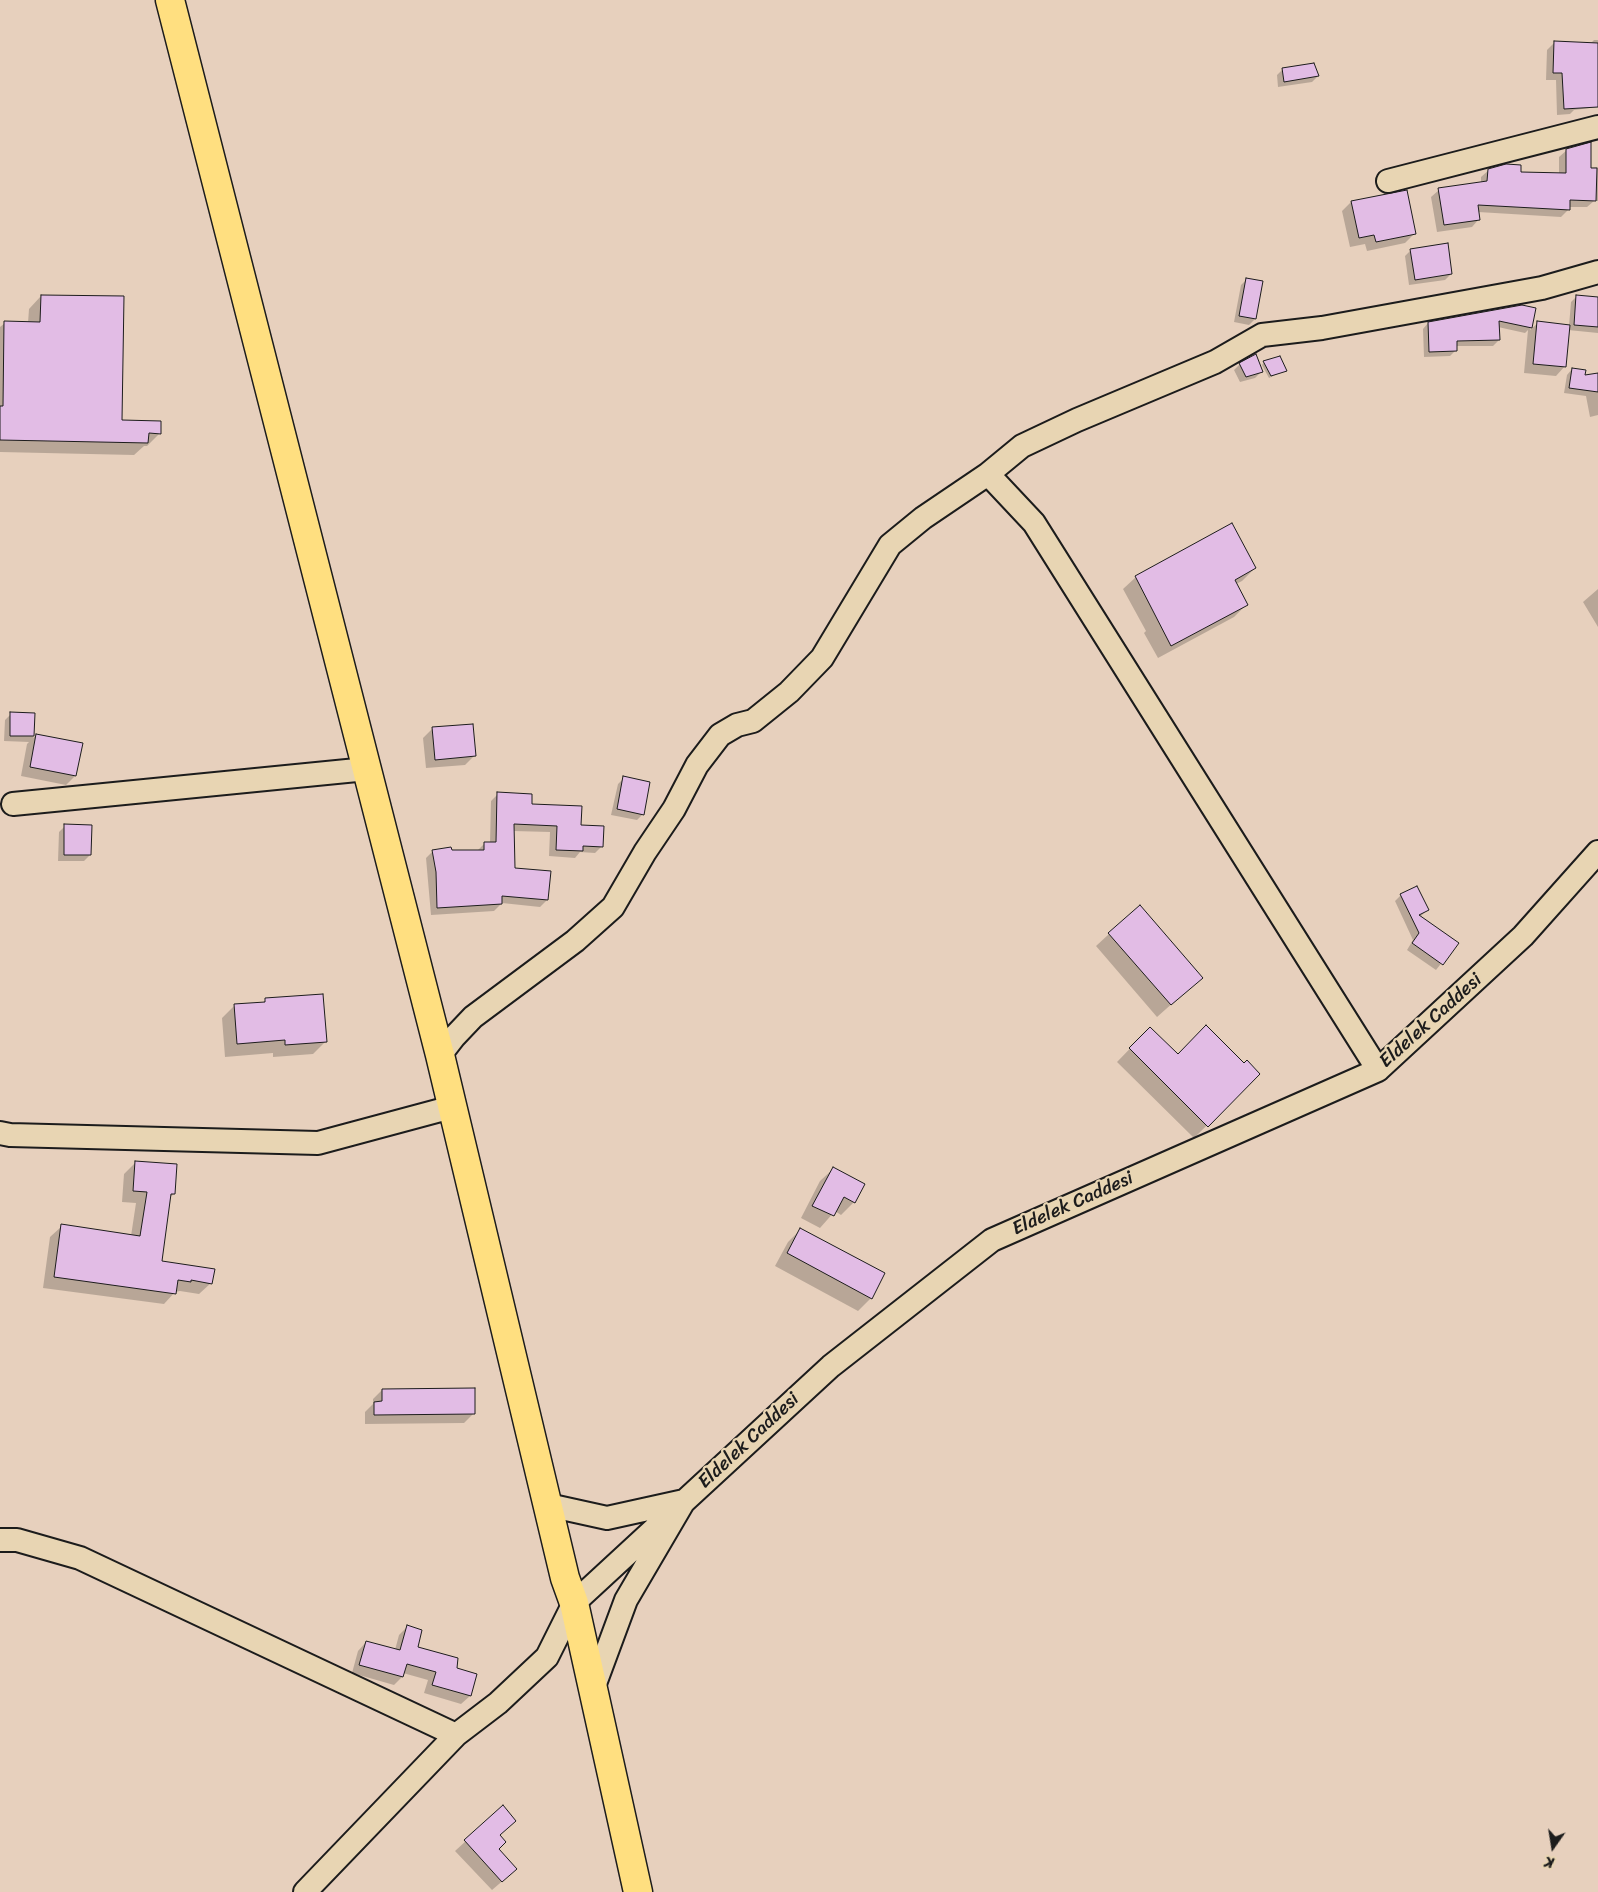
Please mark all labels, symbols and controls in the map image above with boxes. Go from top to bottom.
street label: Eldelek Caddesi [1375,969,1487,1073]
street label: Eldelek Caddesi [1009,1167,1137,1241]
street label: Eldelek Caddesi [694,1388,804,1494]
north arrow [1528,1822,1578,1872]
text: K [1543,1849,1556,1875]

